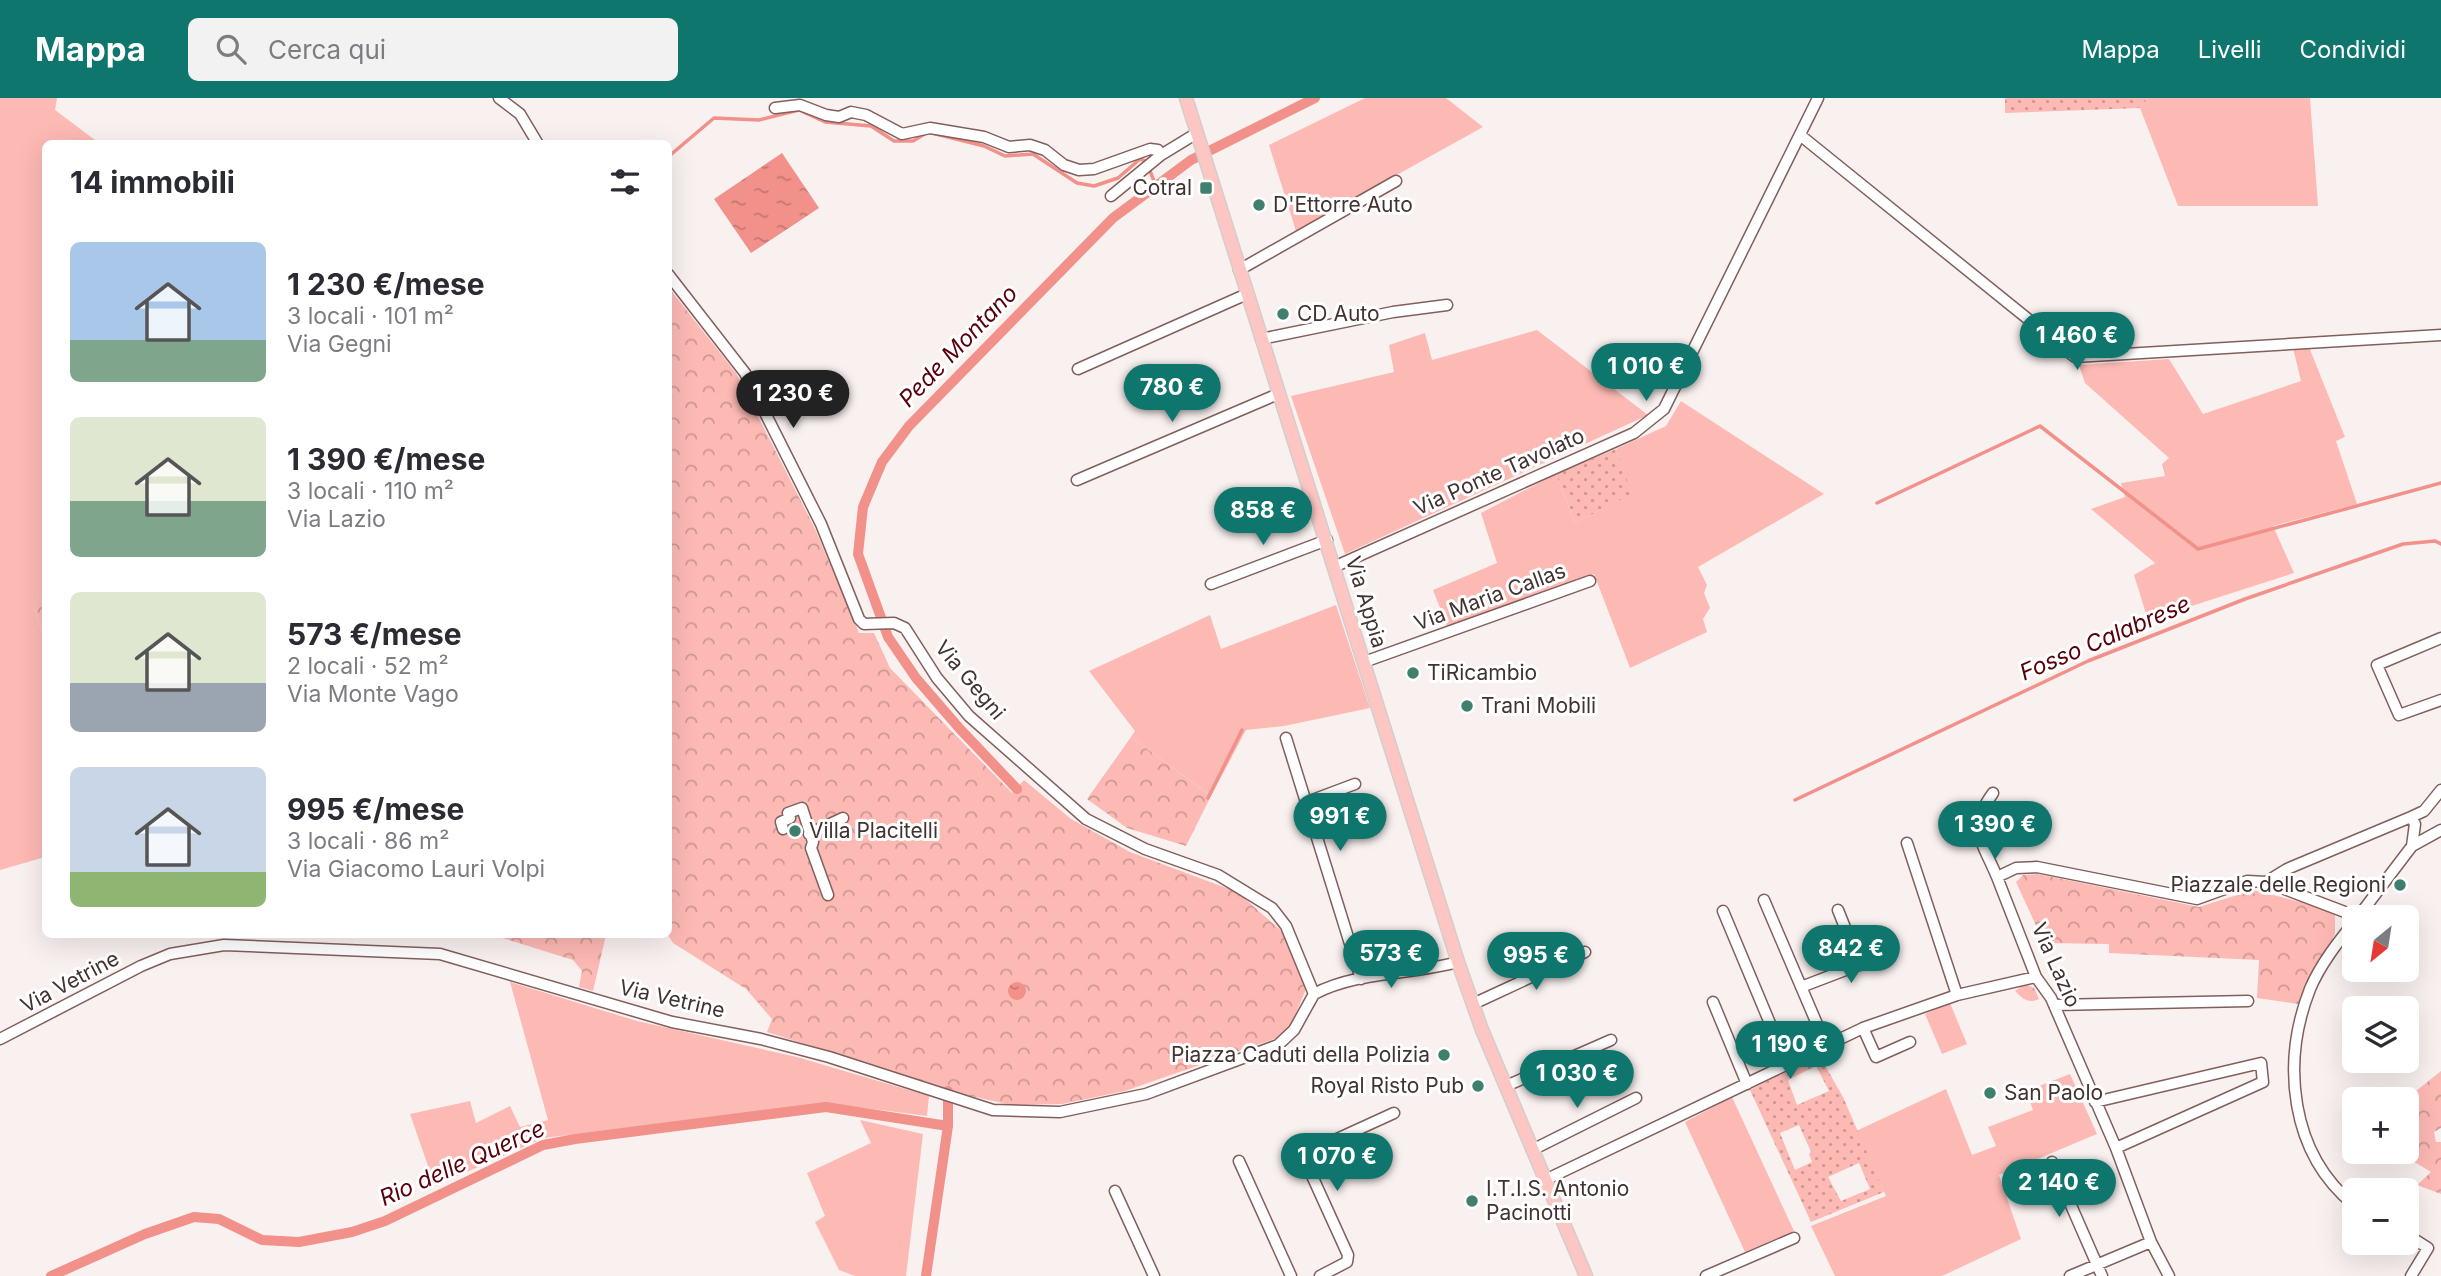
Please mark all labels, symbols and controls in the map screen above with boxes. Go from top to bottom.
search box [188,18,678,81]
text: Mappa [35,29,146,69]
icon: search [212,30,250,68]
text: Cerca qui [268,34,386,65]
text: Mappa [2081,35,2160,64]
text: Livelli [2198,35,2262,64]
text: Condividi [2300,35,2406,64]
icon: filters [606,163,644,201]
text: 14 immobili [70,164,235,200]
place label: Cotral [1132,175,1192,200]
marker: Cotral [1198,180,1214,196]
place label: D'Ettorre Auto [1273,192,1413,217]
marker: D'Ettorre Auto [1251,197,1267,213]
text: 1 230 €/mese [287,266,485,302]
icon: home [126,270,210,354]
water label: Pede Montano [893,279,1023,413]
place label: CD Auto [1297,301,1380,326]
text: 3 locali · 101 m² [287,302,454,330]
marker: CD Auto [1275,306,1291,322]
pin: 1 460 € [2012,313,2142,372]
text: 1 460 € [2036,321,2118,349]
text: Via Gegni [287,330,392,358]
pin: 1 010 € [1581,344,1711,403]
text: 1 010 € [1607,352,1685,380]
pin: 780 € [1123,364,1221,424]
pin: 1 230 € [728,370,858,430]
text: 780 € [1140,373,1204,401]
text: 1 230 € [752,379,834,407]
street label: Via Ponte Tavolato [1410,423,1588,520]
text: 1 390 €/mese [287,441,485,477]
icon: home [126,445,210,529]
text: 3 locali · 110 m² [287,477,454,505]
pin: 858 € [1214,488,1312,547]
text: 858 € [1230,496,1296,524]
text: Via Lazio [287,505,386,533]
street label: Via Appia [1341,553,1392,651]
street label: Via Maria Callas [1411,558,1569,636]
water label: Fosso Calabrese [2015,589,2195,687]
text: 573 €/mese [287,616,462,652]
icon: home [126,620,210,704]
street label: Via Gegni [930,635,1011,724]
text: 2 locali · 52 m² [287,652,449,680]
place label: TiRicambio [1427,660,1537,685]
marker: TiRicambio [1405,665,1421,681]
text: Via Monte Vago [287,680,459,708]
place label: Trani Mobili [1481,693,1596,718]
marker: Trani Mobili [1459,698,1475,714]
text: 995 €/mese [287,791,464,827]
pin: 991 € [1291,794,1389,853]
icon: home [126,795,210,879]
text: 991 € [1310,802,1370,830]
pin: 1 390 € [1930,802,2060,861]
text: 1 390 € [1954,810,2036,838]
place label: Villa Placitelli [809,818,938,843]
marker: Villa Placitelli [787,823,803,839]
text: 3 locali · 86 m² [287,827,449,855]
text: Via Giacomo Lauri Volpi [287,855,545,883]
place label: Piazzale delle Regioni [2171,872,2386,897]
marker: Piazzale delle Regioni [2392,877,2408,893]
north arrow [2342,905,2418,982]
map controls [2342,905,2419,1255]
street label: Via Lazio [2027,919,2086,1011]
pin: 842 € [1802,926,1900,985]
pin: 573 € [1342,930,1440,990]
pin: 995 € [1487,932,1585,992]
text: 842 € [1818,934,1884,962]
text: 573 € [1359,939,1423,967]
text: 995 € [1503,941,1569,969]
street label: Via Vetrine [16,945,123,1018]
street label: Via Vetrine [617,974,727,1023]
button: layers [2342,996,2419,1073]
pin: 1 190 € [1725,1021,1855,1081]
text: 1 190 € [1752,1030,1828,1058]
place label: Piazza Caduti della Polizia [1171,1042,1430,1067]
marker: Piazza Caduti della Polizia [1436,1047,1452,1063]
pin: 1 030 € [1512,1051,1642,1110]
text: 1 030 € [1536,1059,1618,1087]
place label: Royal Risto Pub [1311,1073,1464,1098]
marker: Royal Risto Pub [1470,1078,1486,1094]
place label: San Paolo [2004,1080,2103,1105]
marker: San Paolo [1982,1085,1998,1101]
button: + [2342,1087,2419,1164]
water label: Rio delle Querce [375,1114,549,1212]
pin: 1 070 € [1272,1134,1402,1193]
text: 1 070 € [1297,1142,1377,1170]
pin: 2 140 € [1994,1160,2124,1219]
text: 2 140 € [2018,1168,2100,1196]
place label: I.T.I.S. Antonio Pacinotti [1486,1176,1629,1225]
button: − [2342,1178,2419,1255]
marker: I.T.I.S. Antonio Pacinotti [1464,1193,1480,1209]

